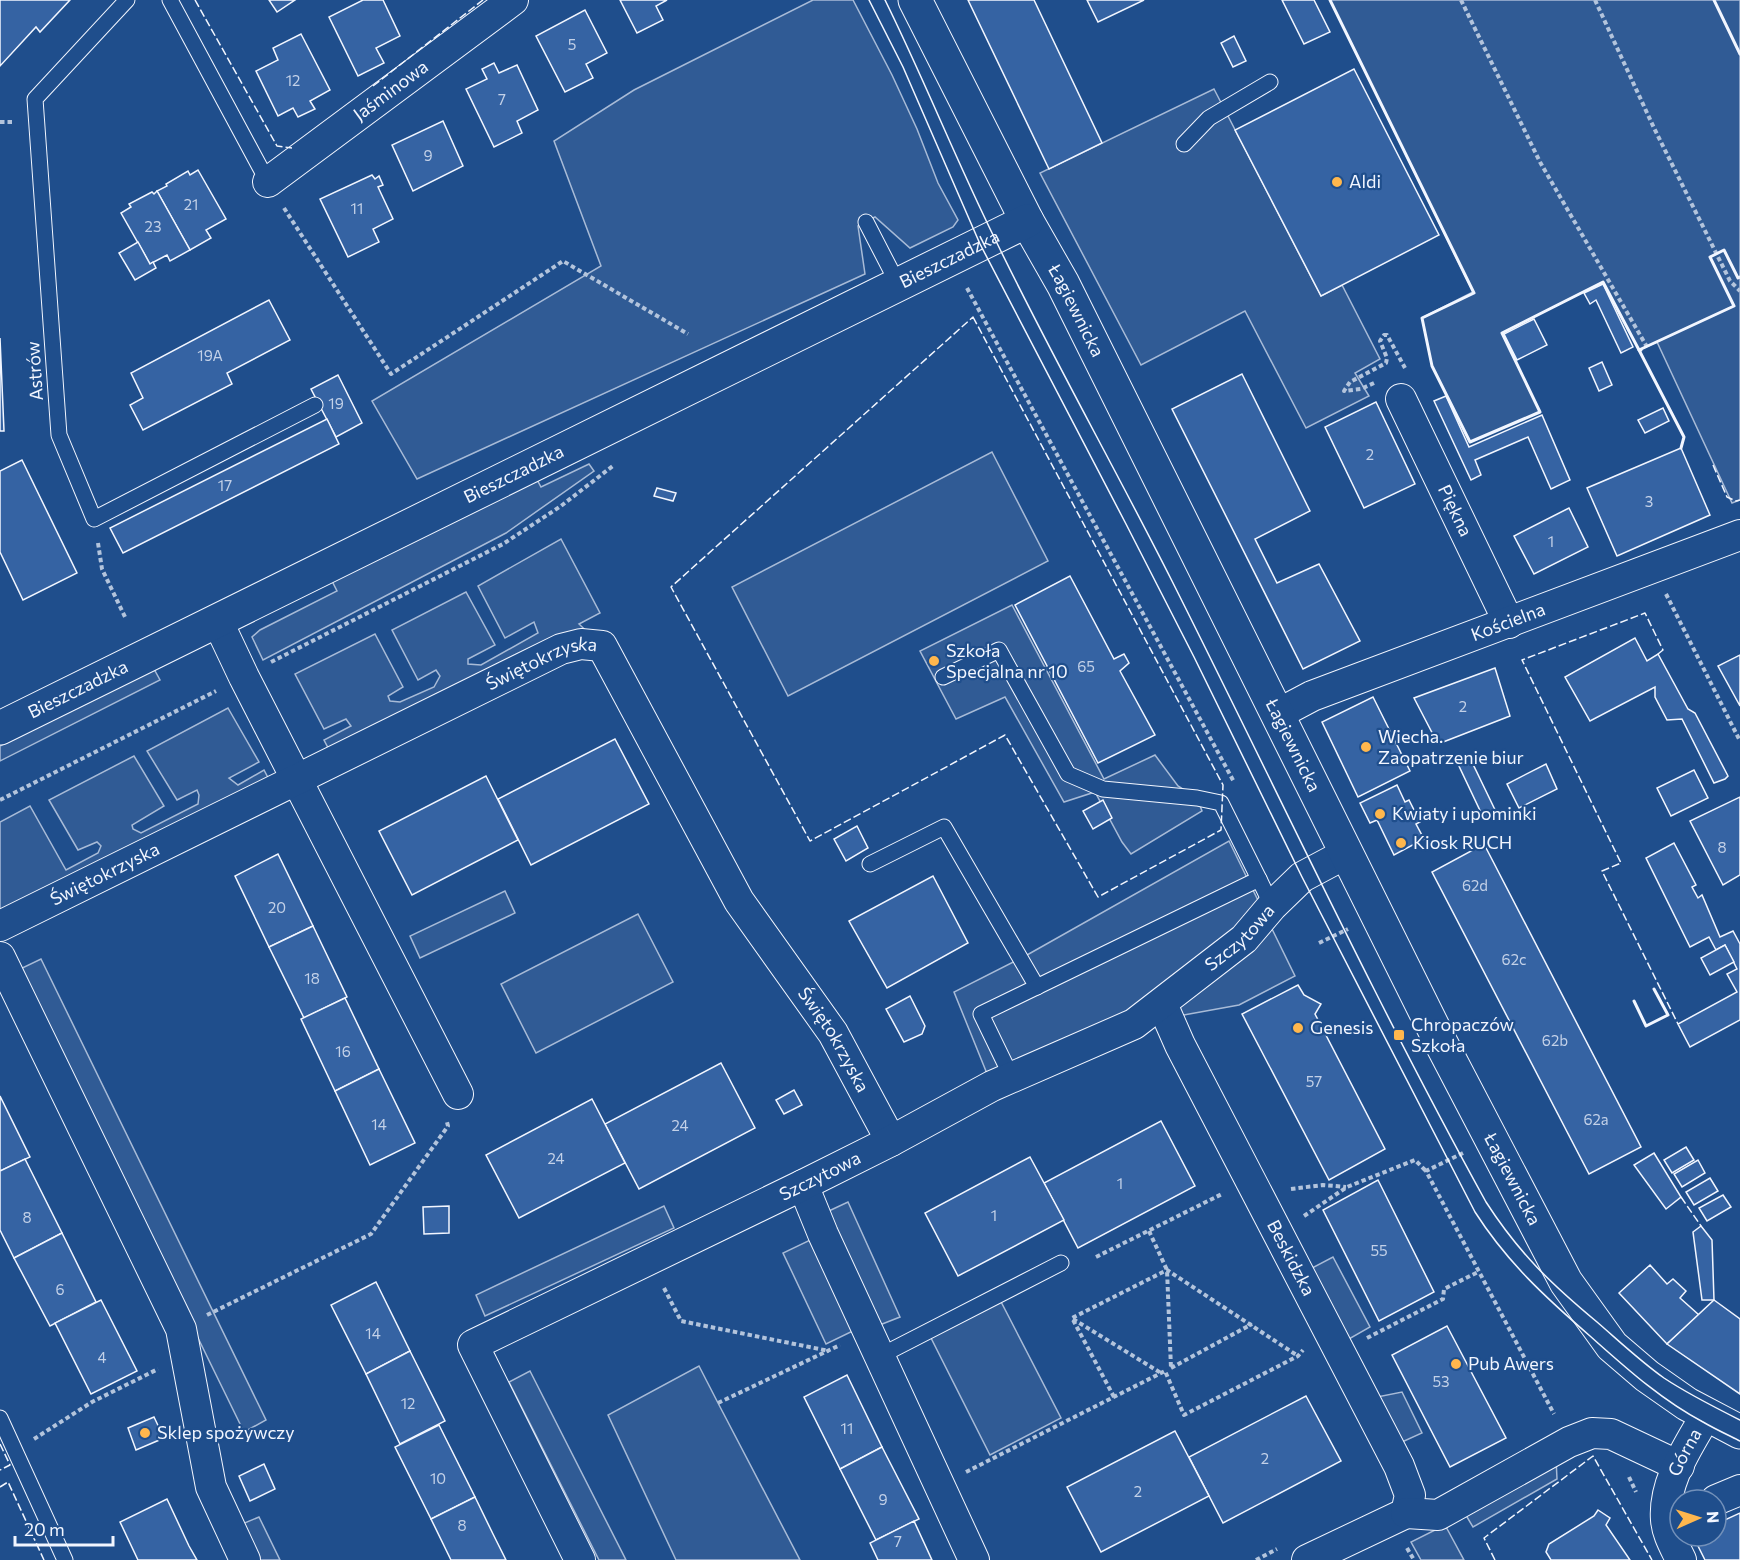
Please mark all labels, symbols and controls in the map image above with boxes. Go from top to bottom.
house number: 5 [568,35,576,53]
street label: Jaśminowa [348,55,432,125]
house number: 12 [286,71,300,89]
house number: 7 [498,90,506,108]
house number: 9 [423,146,433,164]
place label: Aldi [1349,170,1381,192]
marker: Aldi [1330,175,1344,189]
house number: 21 [184,195,198,213]
house number: 11 [351,199,363,217]
house number: 23 [145,217,161,235]
street label: Bieszczadzka [896,224,1003,292]
street label: Łagiewnicka [1043,259,1109,360]
street label: Astrów [21,341,47,402]
house number: 19A [197,346,223,364]
house number: 19 [328,394,344,412]
street label: Bieszczadzka [460,440,567,507]
house number: 2 [1366,445,1374,463]
house number: 17 [218,476,232,494]
street label: Piękna [1434,481,1478,540]
house number: 3 [1645,492,1653,510]
house number: 1 [1548,532,1554,550]
street label: Kościelna [1468,597,1548,645]
street label: Świętokrzyska [482,632,598,694]
place label: Szkoła Specjalna nr 10 [946,639,1068,682]
marker: Szkoła Specjalna nr 10 [927,654,941,668]
street label: Bieszczadzka [24,655,131,723]
house number: 65 [1077,657,1095,675]
street label: Łagiewnicka [1261,694,1326,795]
house number: 2 [1459,697,1467,715]
place label: Wiecha. Zaopatrzenie biur [1378,725,1524,768]
marker: Wiecha. Zaopatrzenie biur [1359,740,1373,754]
place label: Kwiaty i upominki [1392,802,1537,824]
marker: Kwiaty i upominki [1373,807,1387,821]
place label: Kiosk RUCH [1413,831,1512,853]
marker: Kiosk RUCH [1394,836,1408,850]
street label: Świętokrzyska [46,837,163,910]
house number: 8 [1717,838,1727,856]
house number: 62d [1462,876,1488,894]
house number: 20 [268,898,286,916]
street label: Szczytowa [1200,899,1279,975]
house number: 62c [1502,950,1526,968]
house number: 18 [304,969,320,987]
street label: Świętokrzyska [794,982,875,1096]
place label: Chropaczów Szkoła [1411,1013,1514,1056]
place label: Genesis [1310,1016,1374,1038]
marker: Genesis [1291,1021,1305,1035]
marker: Chropaczów Szkoła [1392,1028,1406,1042]
house number: 62b [1542,1031,1568,1049]
house number: 16 [335,1042,351,1060]
house number: 57 [1306,1072,1322,1090]
house number: 62a [1583,1110,1609,1128]
house number: 14 [371,1115,387,1133]
house number: 24 [671,1116,689,1134]
street label: Łagiewnicka [1480,1128,1546,1229]
street label: Szczytowa [775,1146,864,1205]
house number: 24 [547,1149,565,1167]
house number: 1 [1117,1174,1123,1192]
house number: 1 [991,1206,997,1224]
house number: 8 [22,1208,32,1226]
street label: Beskidzka [1263,1216,1320,1299]
house number: 55 [1370,1241,1388,1259]
house number: 6 [55,1280,65,1298]
house number: 14 [365,1324,381,1342]
house number: 4 [98,1348,107,1366]
place label: Pub Awers [1468,1352,1554,1374]
marker: Pub Awers [1449,1357,1463,1371]
house number: 53 [1432,1372,1450,1390]
house number: 12 [401,1394,415,1412]
house number: 11 [841,1419,853,1437]
place label: Sklep spożywczy [157,1421,295,1443]
street label: Górna [1663,1424,1706,1479]
marker: Sklep spożywczy [138,1426,152,1440]
house number: 2 [1261,1449,1269,1467]
house number: 10 [430,1469,446,1487]
house number: 2 [1134,1482,1142,1500]
north arrow [1668,1488,1728,1548]
house number: 9 [878,1490,888,1508]
scale bar [15,1509,112,1547]
text: N [1704,1511,1723,1524]
house number: 8 [457,1516,467,1534]
text: 20 m [24,1518,65,1540]
house number: 7 [894,1532,902,1550]

